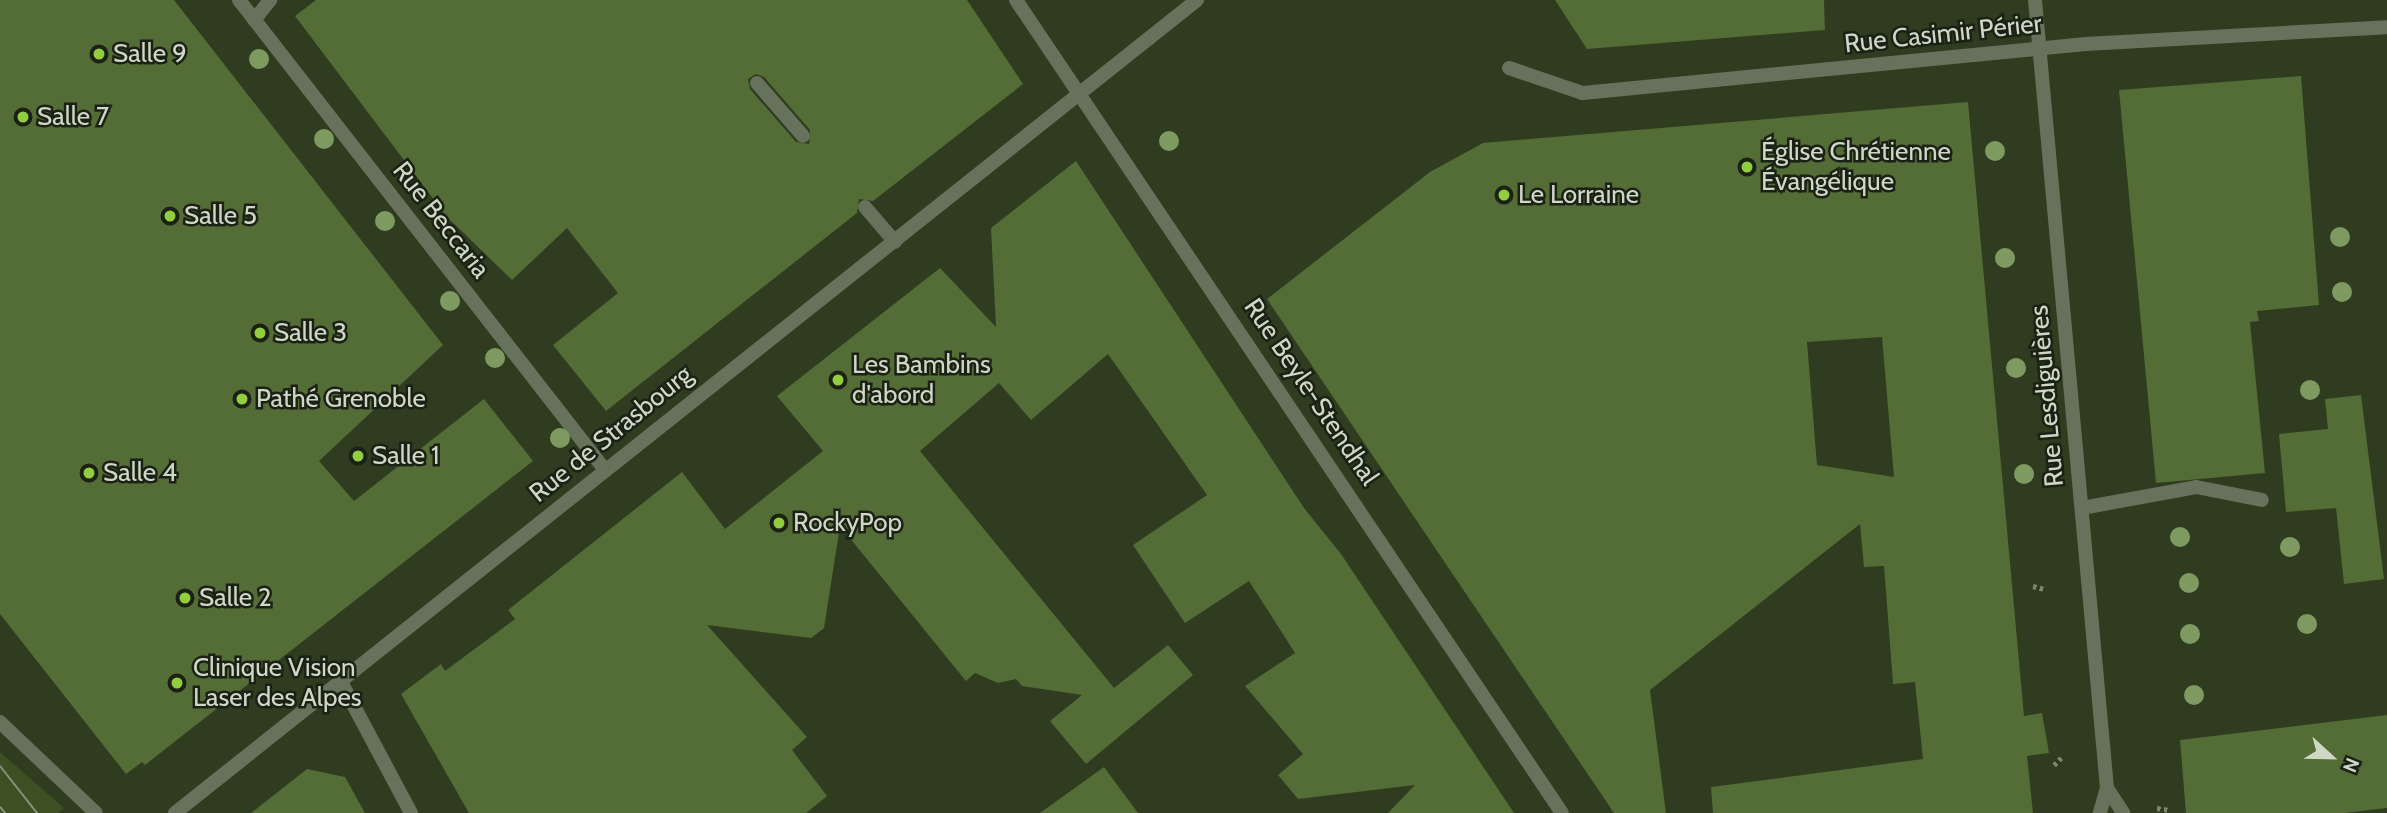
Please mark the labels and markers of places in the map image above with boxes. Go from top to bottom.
place label: Salle 9 [113,38,187,70]
marker: Salle 9 [91,46,107,62]
place label: Salle 7 [37,101,109,133]
marker: Salle 7 [15,109,31,125]
place label: Église Chrétienne Évangélique [1761,136,1951,198]
marker: Église Chrétienne Évangélique [1739,159,1755,175]
place label: Le Lorraine [1518,179,1639,211]
marker: Le Lorraine [1496,187,1512,203]
place label: Salle 5 [184,200,257,232]
marker: Salle 5 [162,208,178,224]
place label: Salle 3 [274,317,347,349]
marker: Salle 3 [252,325,268,341]
place label: Les Bambins d'abord [852,349,991,410]
marker: Les Bambins d'abord [830,372,846,388]
place label: Pathé Grenoble [256,383,426,415]
marker: Pathé Grenoble [234,391,250,407]
place label: Salle 1 [372,440,439,472]
marker: Salle 1 [350,448,366,464]
place label: Salle 4 [103,457,177,489]
marker: Salle 4 [81,465,97,481]
place label: RockyPop [793,507,902,539]
marker: RockyPop [771,515,787,531]
place label: Salle 2 [199,582,272,614]
marker: Salle 2 [177,590,193,606]
place label: Clinique Vision Laser des Alpes [193,652,362,714]
marker: Clinique Vision Laser des Alpes [167,673,187,693]

